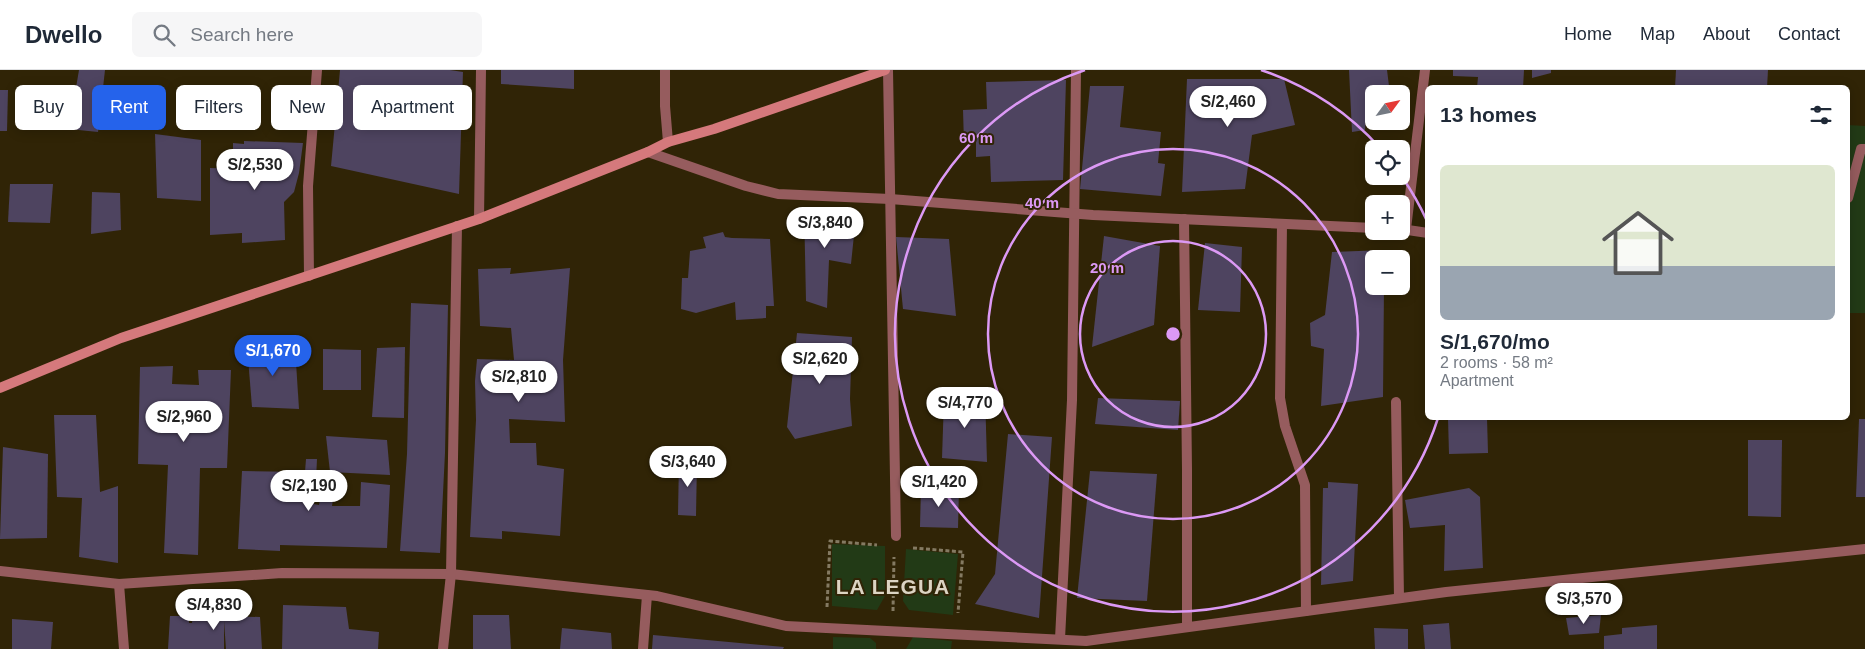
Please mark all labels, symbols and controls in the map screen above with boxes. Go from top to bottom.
search box [132,12,482,57]
text: Dwello [25,21,102,48]
icon: search [150,21,178,49]
text: Search here [190,24,294,45]
text: Home [1564,24,1612,44]
text: Map [1640,24,1675,44]
text: About [1703,24,1750,44]
text: Contact [1778,24,1840,44]
chip: Buy [15,85,82,130]
chip: Rent [92,85,166,130]
chip: Filters [176,85,261,130]
chip: New [271,85,343,130]
chip: Apartment [353,85,472,130]
pin: S/2,460 [1182,85,1274,128]
north arrow [1365,85,1410,130]
map controls [1365,85,1410,295]
text: S/2,460 [1200,93,1256,110]
icon: filters [1807,101,1835,129]
text: 13 homes [1440,103,1537,126]
text: 60 m [959,129,993,146]
button: locate [1365,140,1410,185]
pin: S/2,530 [209,148,301,191]
text: S/2,530 [227,156,283,173]
text: 40 m [1025,194,1059,211]
button: + [1365,195,1410,240]
icon: home [1593,198,1683,288]
pin: S/3,840 [779,206,871,249]
text: S/3,840 [797,214,853,231]
button: − [1365,250,1410,295]
text: 20 m [1090,259,1124,276]
centre of rings [1164,325,1182,343]
text: S/1,670/mo [1440,330,1550,353]
pin: S/1,670 [227,334,319,377]
text: S/1,670 [245,342,301,359]
pin: S/2,620 [774,342,866,385]
text: S/2,620 [792,350,848,367]
text: 2 rooms · 58 m² [1440,354,1553,371]
pin: S/2,810 [473,360,565,403]
text: S/2,810 [491,368,547,385]
text: Apartment [1440,372,1514,389]
pin: S/4,770 [919,386,1011,429]
text: S/4,770 [937,394,993,411]
pin: S/2,960 [138,400,230,443]
text: S/2,960 [156,408,212,425]
pin: S/3,640 [642,446,734,488]
text: S/3,640 [660,453,716,470]
pin: S/1,420 [893,466,985,508]
pin: S/2,190 [263,470,355,512]
text: S/1,420 [911,473,967,490]
text: S/2,190 [281,477,337,494]
district label: LA LEGUA [836,575,950,598]
pin: S/3,570 [1538,582,1630,625]
pin: S/4,830 [168,588,260,631]
text: S/3,570 [1556,590,1612,607]
text: S/4,830 [186,596,242,613]

